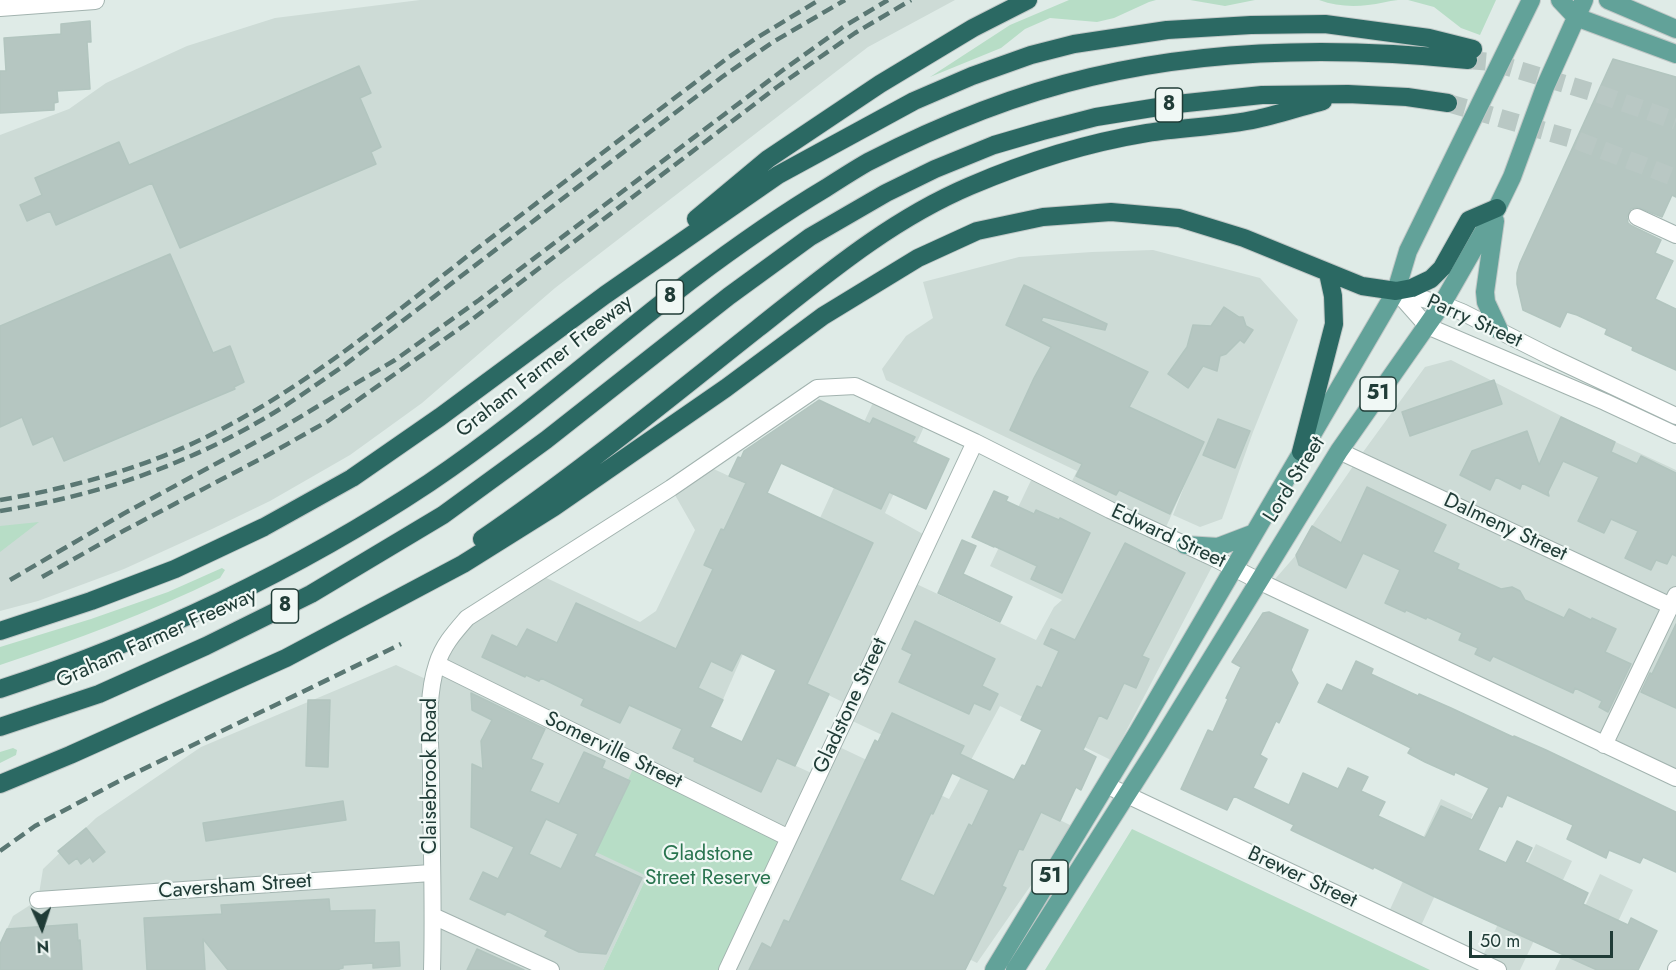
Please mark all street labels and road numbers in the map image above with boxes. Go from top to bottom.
road number: 8 [1156,88,1182,122]
road number: 8 [656,280,684,314]
street label: Graham Farmer Freeway [452,290,638,444]
street label: Parry Street [1422,290,1526,354]
road number: 51 [1360,377,1396,411]
street label: Lord Street [1259,432,1331,528]
street label: Dalmeny Street [1439,488,1571,568]
street label: Edward Street [1107,499,1229,575]
street label: Graham Farmer Freeway [53,583,261,695]
road number: 8 [272,589,298,623]
street label: Gladstone Street [809,634,893,778]
street label: Claisebrook Road [418,698,444,854]
street label: Somerville Street [540,707,686,795]
street label: Brewer Street [1243,842,1361,914]
road number: 51 [1032,860,1068,894]
street label: Caversham Street [157,869,313,905]

